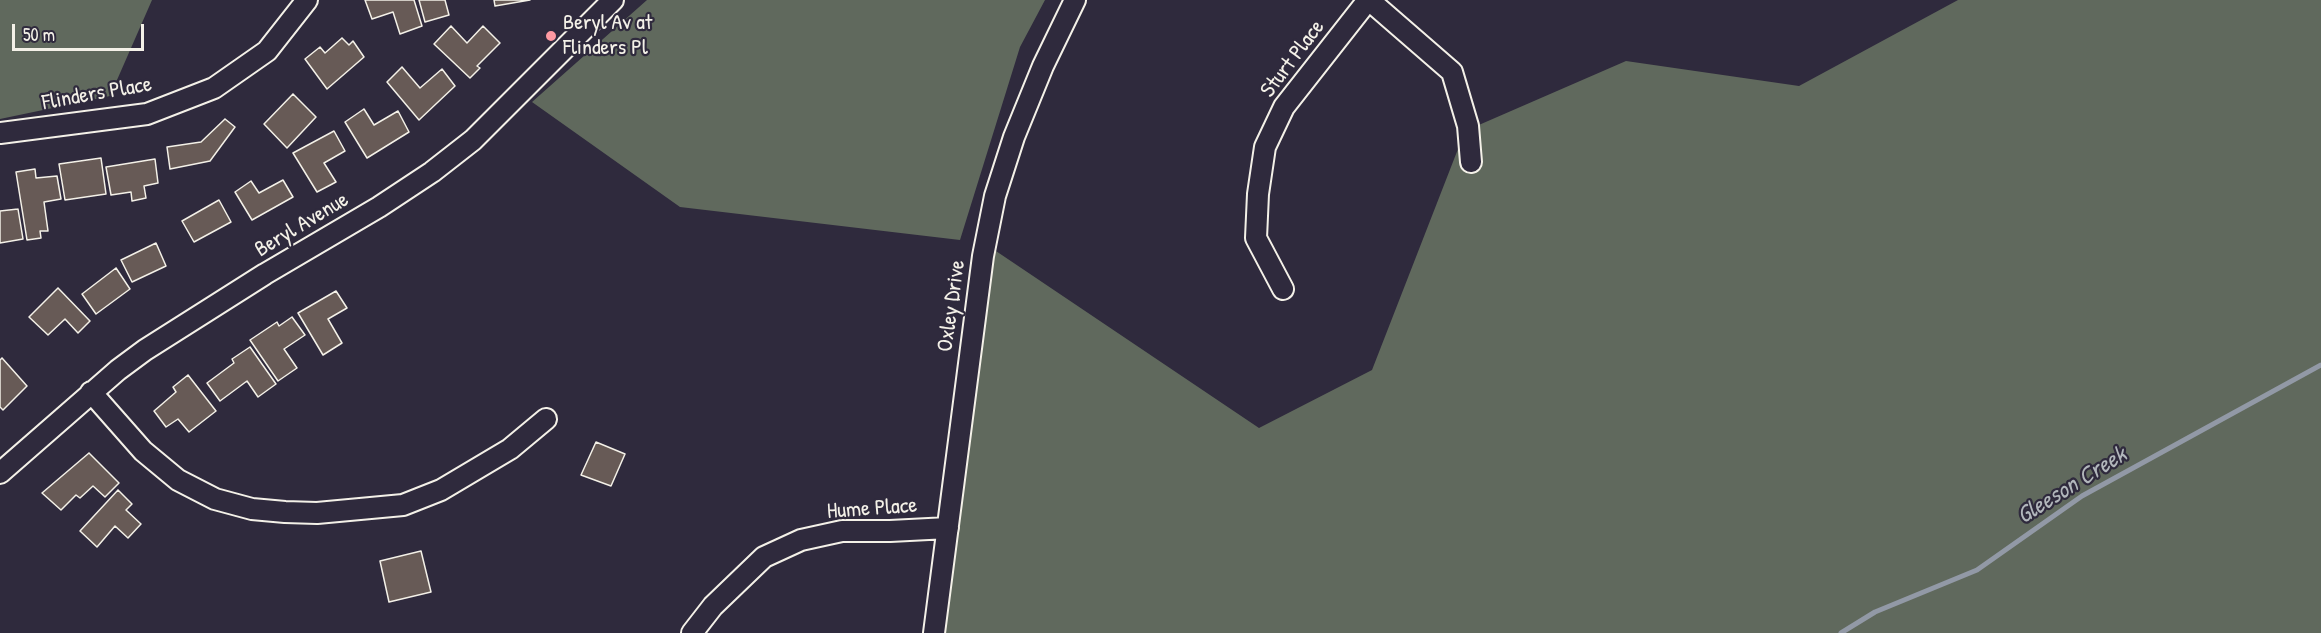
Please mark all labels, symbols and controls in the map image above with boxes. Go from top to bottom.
place label: Beryl Av at Flinders Pl [563,10,652,62]
scale bar [15,12,147,50]
street label: Sturt Place [1255,15,1331,103]
text: 50 m [23,22,55,47]
marker: Beryl Av at Flinders Pl [544,29,558,43]
street label: Flinders Place [40,71,154,117]
street label: Beryl Avenue [250,187,354,263]
street label: Oxley Drive [932,258,972,354]
water label: Gleeson Creek [2012,441,2132,531]
street label: Hume Place [826,493,918,525]

